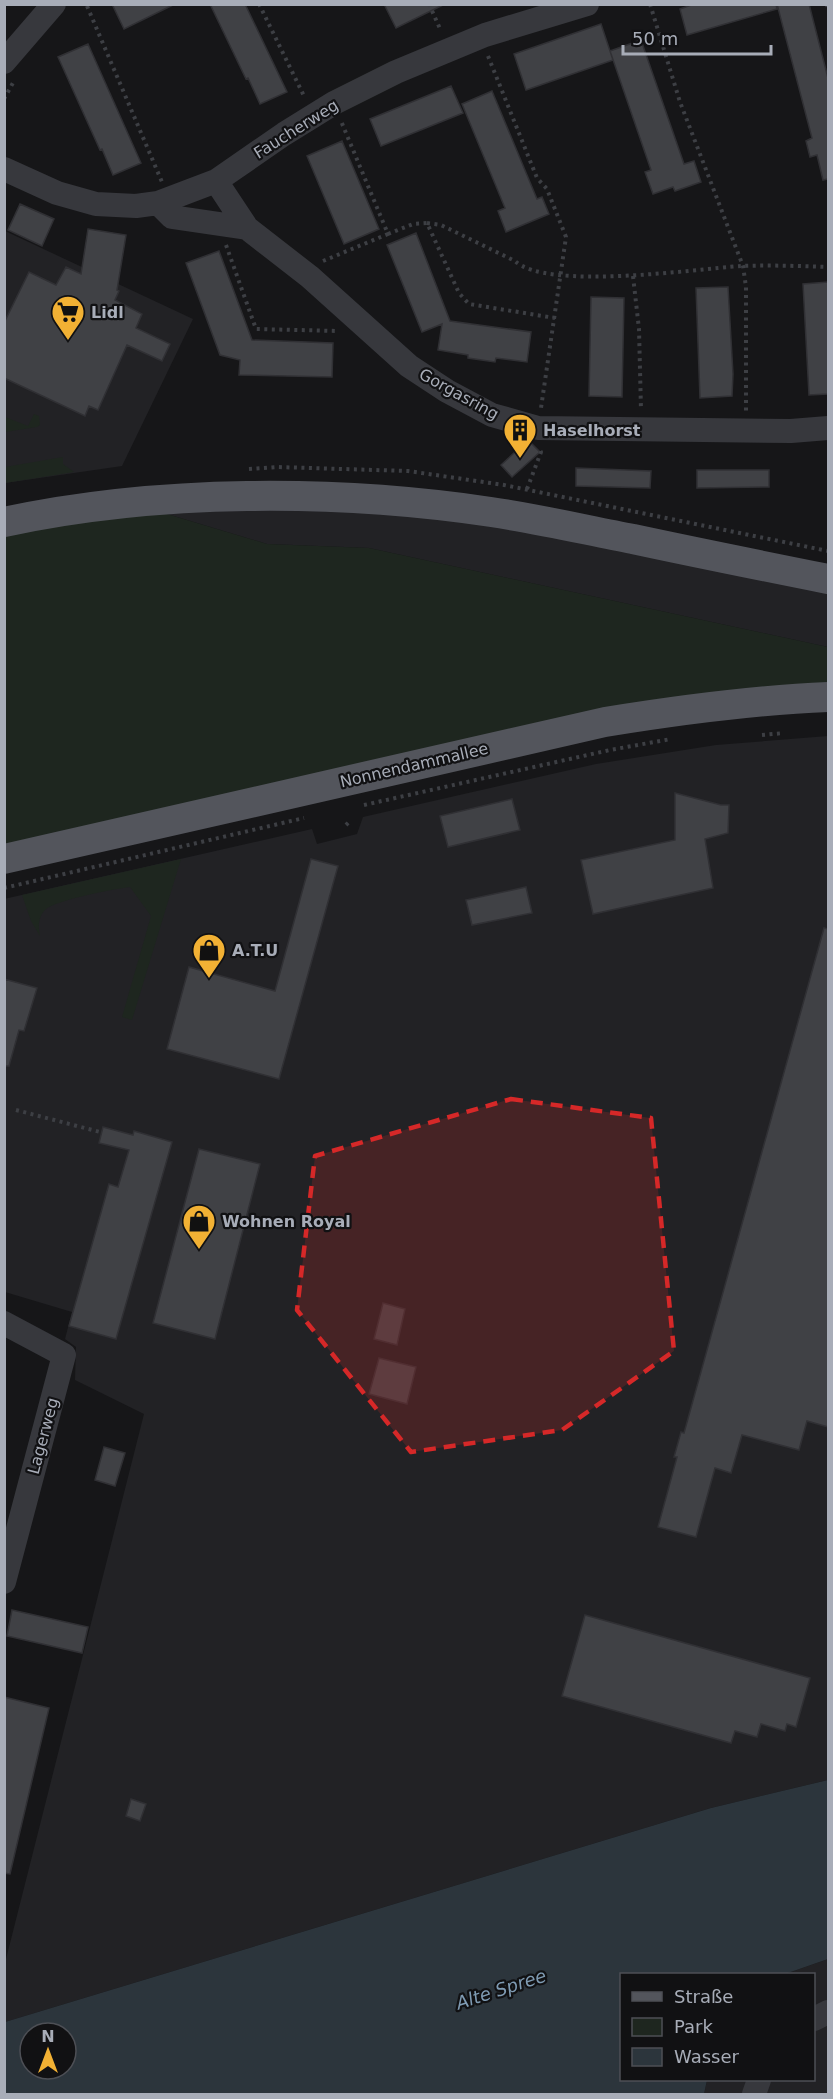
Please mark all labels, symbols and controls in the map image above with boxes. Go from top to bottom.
scale bar [623,18,772,56]
text: 50 m [632,28,678,49]
street label: Faucherweg [250,95,342,163]
supermarket icon: Lidl [50,294,86,341]
place label: Lidl [91,303,124,322]
street label: Gorgasring [416,364,502,424]
building icon: Haselhorst [502,412,538,459]
place label: Haselhorst [543,421,641,440]
street label: Nonnendammallee [338,739,490,791]
shop icon: A.T.U [191,932,227,979]
place label: A.T.U [232,941,278,960]
shop icon: Wohnen Royal [181,1203,217,1250]
place label: Wohnen Royal [222,1212,351,1231]
street label: Lagerweg [24,1396,62,1476]
water label: Alte Spree [452,1965,549,2014]
legend [620,1973,815,2081]
text: Straße [674,1986,733,2007]
text: Park [674,2016,713,2037]
north arrow [18,2021,78,2081]
text: N [41,2027,55,2046]
text: Wasser [674,2046,740,2067]

